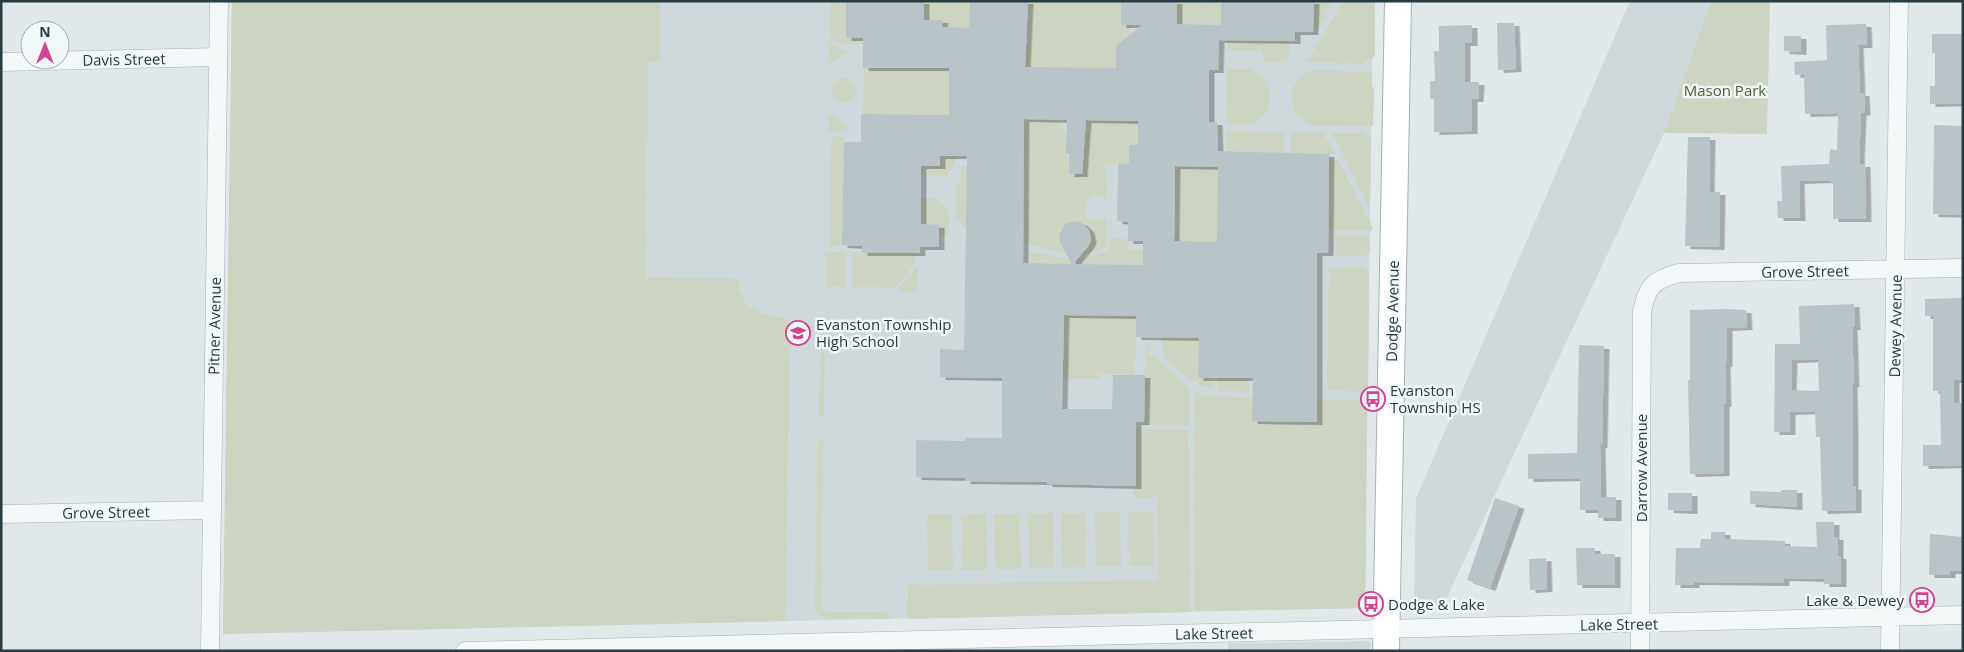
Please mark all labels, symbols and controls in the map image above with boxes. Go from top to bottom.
north arrow [20,20,70,70]
text: N [39,22,51,41]
street label: Davis Street [82,48,166,70]
park label: Mason Park [1684,80,1766,100]
street label: Dodge Avenue [1381,260,1403,362]
street label: Grove Street [1761,260,1849,282]
street label: Dewey Avenue [1884,274,1906,378]
street label: Pitner Avenue [203,277,225,375]
place label: Evanston Township High School [816,314,951,351]
school or university icon: Evanston Township High School [785,320,811,346]
place label: Evanston Township HS [1390,380,1481,417]
bus stop icon: Evanston Township HS [1360,386,1386,412]
street label: Darrow Avenue [1631,414,1651,522]
street label: Grove Street [62,501,150,523]
bus stop icon: Lake & Dewey [1909,587,1935,613]
place label: Lake & Dewey [1806,590,1904,610]
bus stop icon: Dodge & Lake [1358,591,1384,617]
place label: Dodge & Lake [1388,594,1485,614]
street label: Lake Street [1580,613,1658,635]
street label: Lake Street [1175,622,1253,644]

